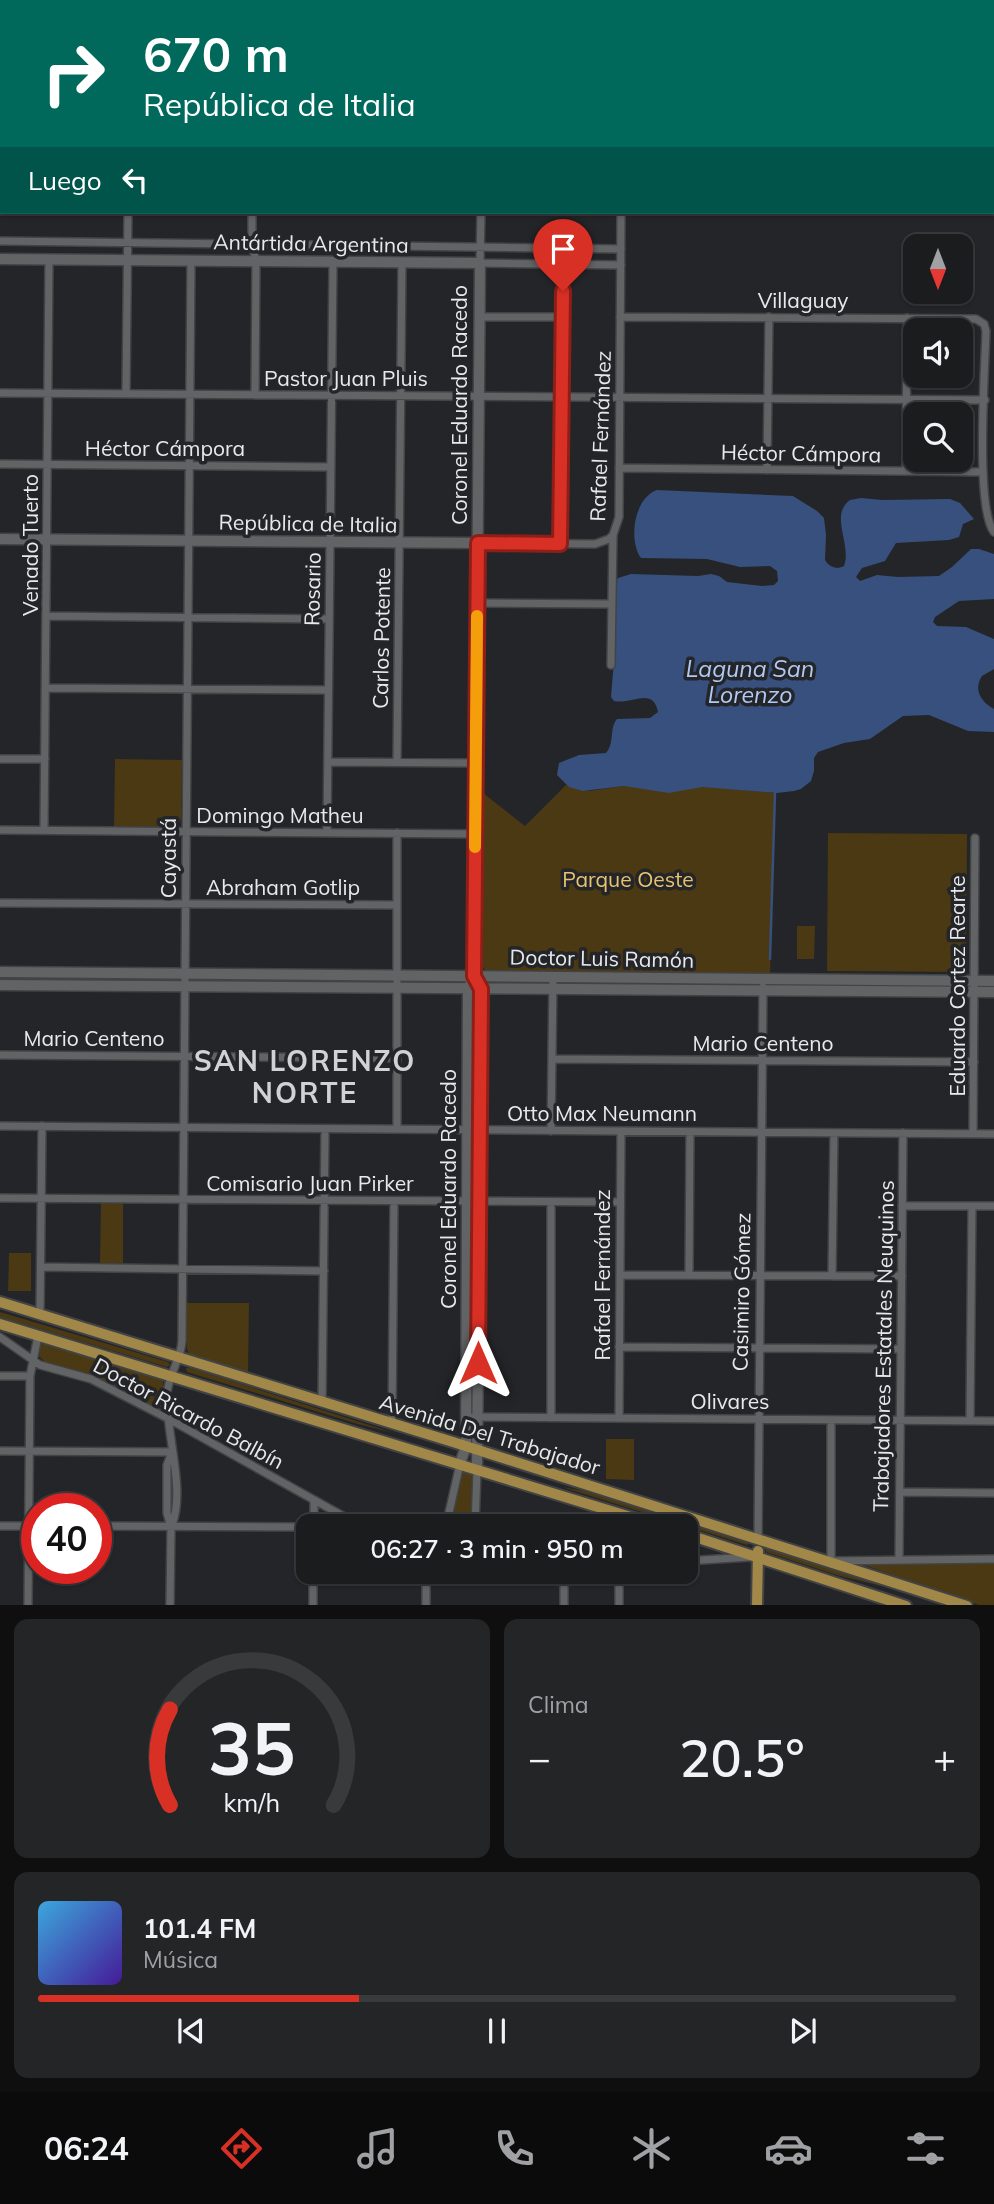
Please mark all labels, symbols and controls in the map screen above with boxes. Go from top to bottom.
text: 670 m [143,23,289,84]
icon: right [28,28,119,119]
text: República de Italia [143,84,416,124]
icon: left [116,161,154,199]
text: Luego [28,164,102,197]
pin [533,219,593,291]
street label: Antártida Argentina [213,228,409,258]
icon: arrive [544,230,582,268]
north arrow [903,234,973,304]
map controls [903,234,973,472]
street label: Coronel Eduardo Racedo [446,285,472,525]
street label: Villaguay [758,287,848,313]
button: sound [903,318,973,388]
street label: Rafael Fernández [584,350,616,522]
street label: Pastor Juan Pluis [264,365,428,391]
button: search [903,402,973,472]
street label: Héctor Cámpora [85,435,245,461]
street label: Héctor Cámpora [721,439,881,467]
street label: Venado Tuerto [17,474,43,616]
street label: República de Italia [218,508,398,538]
street label: Rosario [298,552,326,626]
street label: Carlos Potente [367,567,395,709]
water label: Laguna San Lorenzo [686,654,814,709]
street label: Domingo Matheu [196,802,364,828]
street label: Cayastá [155,818,181,898]
park label: Parque Oeste [562,866,694,892]
street label: Abraham Gotlip [206,874,360,900]
street label: Eduardo Cortez Rearte [944,875,970,1097]
street label: Doctor Luis Ramón [510,943,694,973]
street label: Mario Centeno [23,1025,165,1051]
street label: Mario Centeno [692,1030,834,1056]
district label: SAN LORENZO NORTE [194,1043,416,1110]
street label: Coronel Eduardo Racedo [435,1069,461,1309]
street label: Otto Max Neumann [507,1100,697,1126]
street label: Comisario Juan Pirker [206,1170,414,1196]
street label: Trabajadores Estatales Neuquinos [867,1180,899,1512]
street label: Rafael Fernández [589,1189,615,1361]
street label: Casimiro Gómez [727,1213,755,1371]
position arrow [441,1326,515,1400]
street label: Doctor Ricardo Balbín [89,1352,289,1474]
street label: Avenida Del Trabajador [377,1388,604,1480]
street label: Olivares [690,1388,770,1414]
speed limit sign: 40 [21,1493,112,1584]
text: 06:27 · 3 min · 950 m [370,1532,624,1565]
text: Clima [528,1690,589,1719]
text: 35 [208,1702,296,1793]
text: 20.5° [679,1725,805,1790]
text: − [528,1734,551,1782]
text: + [933,1734,956,1782]
text: km/h [224,1786,280,1817]
text: 101.4 FM [143,1912,256,1945]
text: Música [143,1945,218,1974]
icon: previous [172,2012,210,2050]
icon: pause [478,2012,516,2050]
icon: next [784,2012,822,2050]
icon: directions [217,2124,266,2173]
icon: music [353,2124,402,2173]
icon: phone [490,2124,539,2173]
icon: climate [627,2124,676,2173]
icon: car [764,2124,813,2173]
icon: filters [901,2124,950,2173]
text: 06:24 [44,2128,129,2168]

